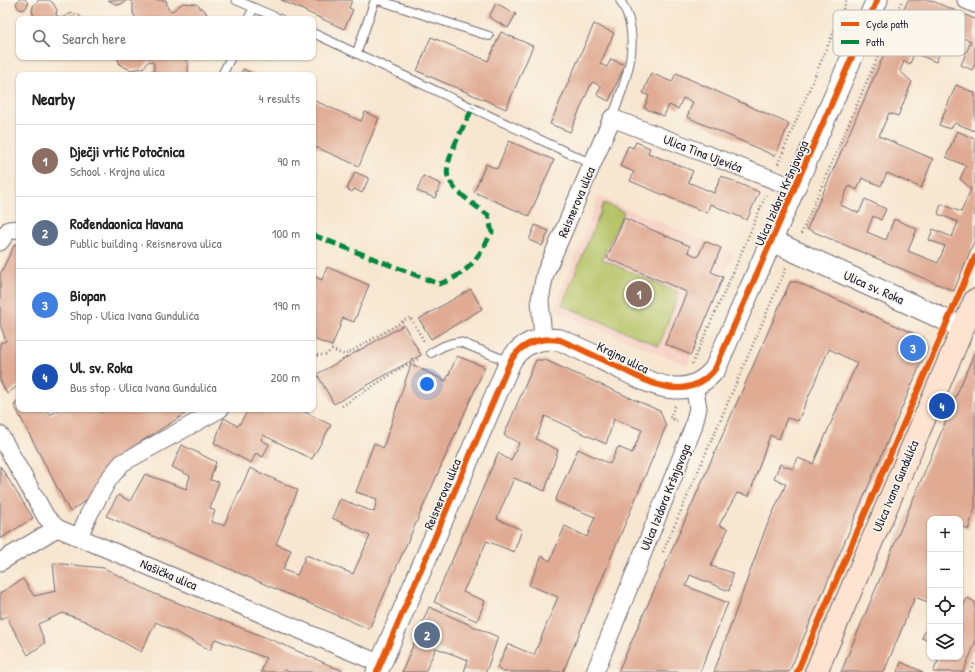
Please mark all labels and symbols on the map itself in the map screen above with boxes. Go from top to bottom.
legend [833,10,965,56]
text: Cycle path [866,17,909,31]
text: Path [866,35,884,49]
street label: Ulica Tina Ujevića [661,130,745,176]
street label: Ulica Izidora Kršnjavoga [750,137,812,249]
street label: Reisnerova ulica [553,164,599,240]
street label: Ulica sv. Roka [841,266,907,308]
pin: 1 [626,279,652,309]
pin: 3 [900,333,926,363]
street label: Krajna ulica [594,337,652,377]
your location [417,374,437,394]
pin: 4 [929,391,955,421]
street label: Ulica Ivana Gundulića [868,437,922,535]
street label: Ulica Izidora Kršnjavoga [635,441,695,553]
street label: Reisnerova ulica [419,456,465,532]
street label: Našička ulica [138,554,200,594]
pin: 2 [414,620,440,650]

